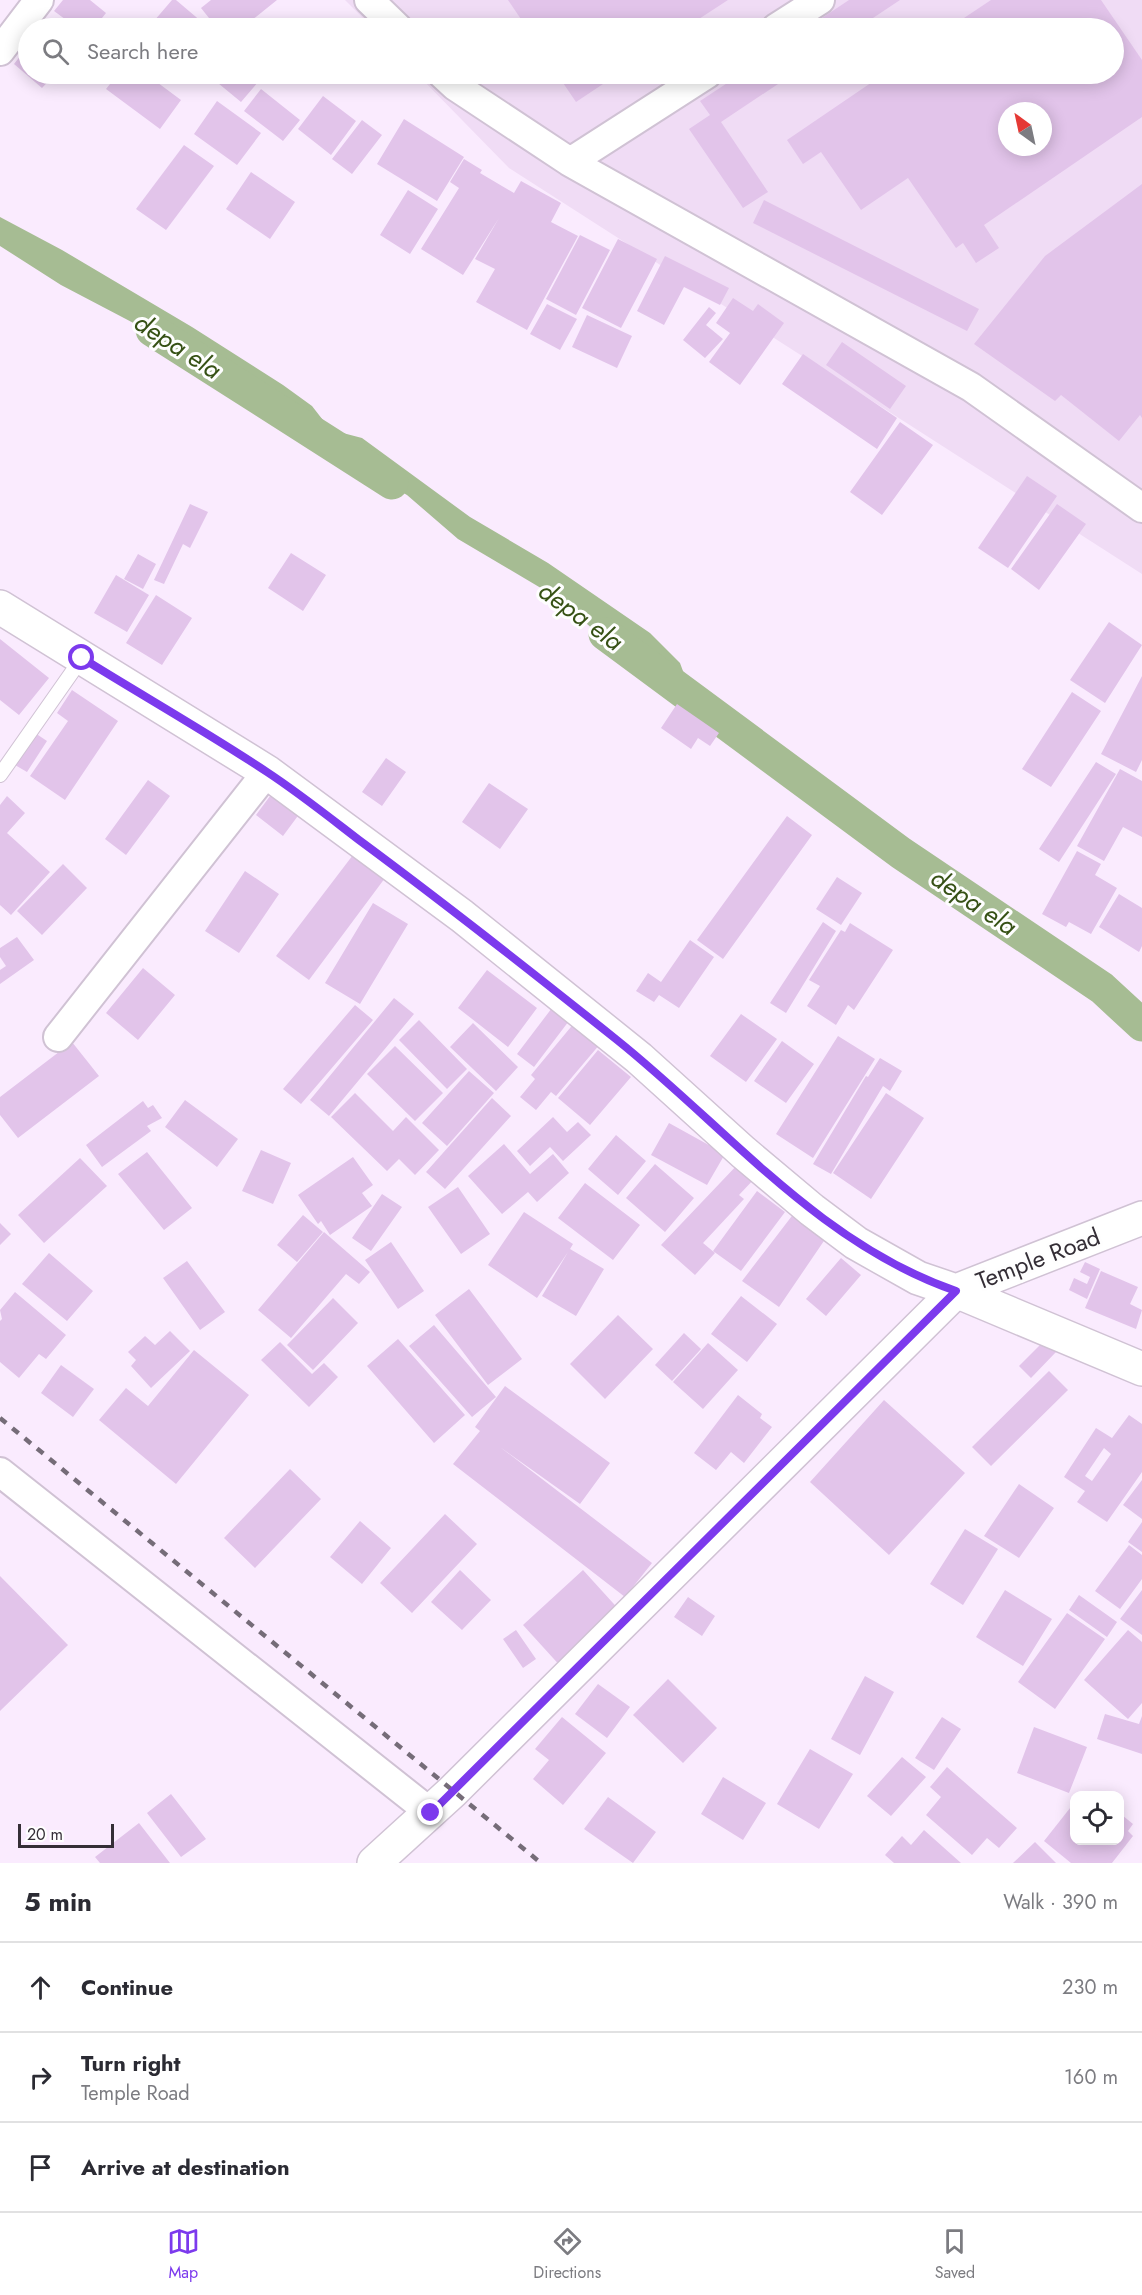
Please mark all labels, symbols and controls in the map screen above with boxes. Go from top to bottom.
search box [18,18,1124,84]
icon: search [39,35,72,68]
text: Search here [87,35,198,67]
north arrow [998,102,1052,156]
water label: depa ela [127,304,230,389]
water label: depa ela [531,572,632,660]
route start [68,644,94,670]
water label: depa ela [923,859,1025,945]
street label: Temple Road [971,1219,1105,1298]
map controls [1070,1791,1124,1845]
button: locate [1070,1791,1124,1845]
route end [417,1799,443,1825]
scale bar [18,1821,114,1848]
text: 20 m [27,1823,63,1846]
text: 5 min [24,1883,92,1921]
text: Walk · 390 m [1003,1888,1118,1917]
icon: ahead [24,1971,57,2004]
text: Continue [81,1971,173,2003]
text: 230 m [1062,1973,1118,2002]
text: Turn right [81,2047,181,2079]
icon: right [24,2061,57,2094]
text: 160 m [1064,2063,1118,2092]
text: Temple Road [81,2079,190,2108]
icon: arrive [24,2151,57,2184]
text: Arrive at destination [81,2151,290,2183]
tab: Map [167,2225,200,2284]
tab: Directions [533,2225,601,2284]
tab: Saved [935,2225,975,2284]

